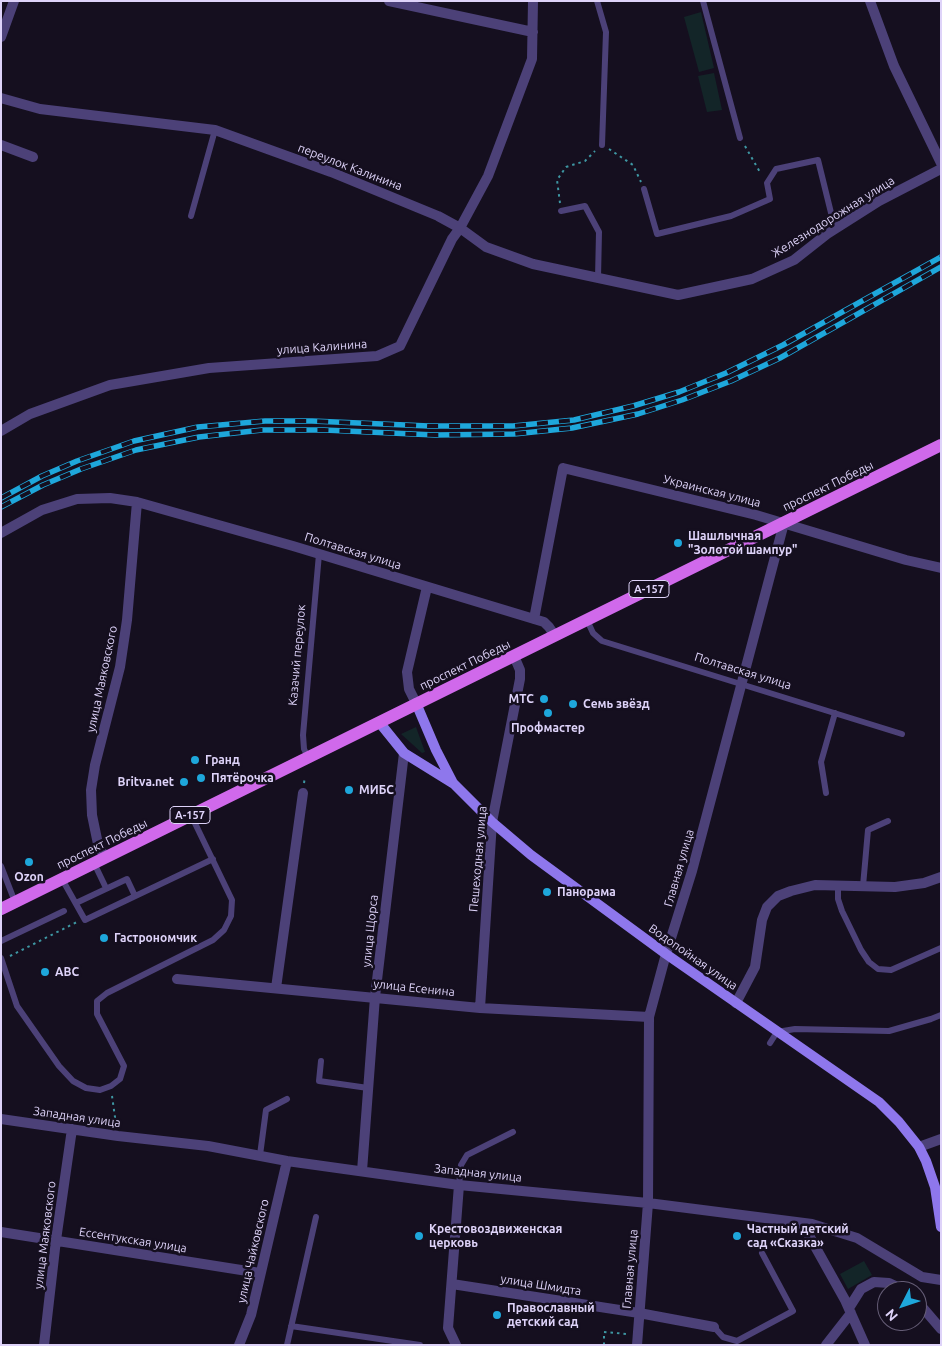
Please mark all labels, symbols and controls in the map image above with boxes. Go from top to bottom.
street label: переулок Калинина [296,140,404,194]
street label: Железнодорожная улица [769,173,897,261]
street label: улица Калинина [276,337,368,357]
street label: проспект Победы [780,458,876,514]
street label: Украинская улица [662,472,762,510]
street label: Полтавская улица [303,529,403,573]
place label: Шашлычная "Золотой шампур" [688,529,797,557]
marker: Шашлычная "Золотой шампур" [672,537,684,549]
road number: А-157 [629,580,669,598]
street label: Казачий переулок [285,604,309,706]
street label: улица Маяковского [84,624,120,734]
street label: проспект Победы [417,637,513,693]
street label: Полтавская улица [693,649,793,693]
place label: МТС [509,692,534,706]
marker: МТС [538,693,550,705]
place label: Семь звёзд [583,697,650,711]
marker: Семь звёзд [567,698,579,710]
marker: Профмастер [542,707,554,719]
place label: Профмастер [511,721,585,735]
place label: Гранд [205,753,240,767]
marker: Гранд [189,754,201,766]
place label: Пятёрочка [211,771,274,785]
marker: Пятёрочка [195,772,207,784]
place label: Britva.net [118,775,174,789]
marker: Britva.net [178,776,190,788]
place label: МИБС [359,783,394,797]
marker: МИБС [343,784,355,796]
street label: Пешеходная улица [466,805,490,913]
road number: А-157 [170,806,210,824]
street label: проспект Победы [54,816,150,872]
street label: Главная улица [661,828,697,908]
marker: Ozon [23,856,35,868]
place label: Ozon [14,870,44,884]
place label: Панорама [557,885,616,899]
marker: Панорама [541,886,553,898]
street label: улица Щорса [359,894,381,968]
street label: Водопойная улица [646,921,740,993]
place label: Гастрономчик [114,931,197,945]
marker: Гастрономчик [98,932,110,944]
place label: ABC [55,965,79,979]
marker: ABC [39,966,51,978]
street label: улица Есенина [373,977,455,999]
street label: Западная улица [32,1104,122,1130]
street label: Западная улица [433,1161,523,1185]
street label: улица Маяковского [31,1180,59,1290]
street label: улица Чайковского [234,1198,272,1304]
place label: Крестовоздвиженская церковь [429,1222,562,1250]
place label: Частный детский сад «Сказка» [747,1222,849,1250]
street label: Ессентукская улица [78,1224,188,1256]
street label: Главная улица [619,1229,641,1309]
marker: Крестовоздвиженская церковь [413,1230,425,1242]
marker: Частный детский сад «Сказка» [731,1230,743,1242]
street label: улица Шмидта [500,1272,582,1298]
north arrow [877,1281,927,1331]
place label: Православный детский сад [507,1301,595,1329]
text: N [882,1306,901,1324]
marker: Православный детский сад [491,1309,503,1321]

